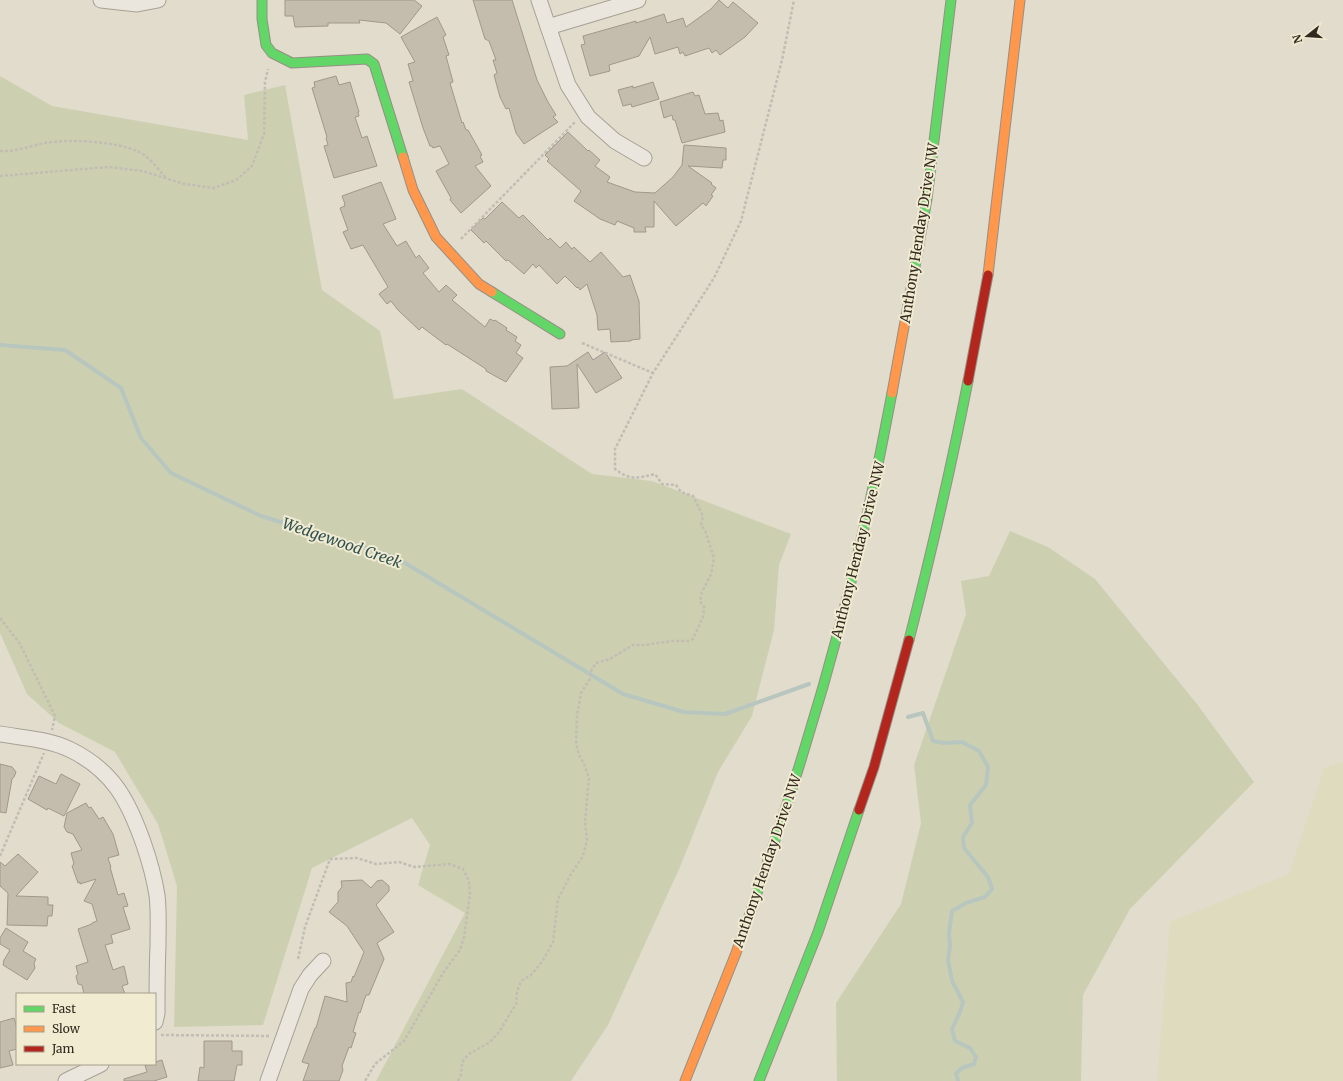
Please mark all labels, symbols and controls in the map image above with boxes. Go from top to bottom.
north arrow [1287,16,1327,56]
text: N [1289,32,1305,45]
street label: Anthony Henday Drive NW [896,141,942,325]
street label: Anthony Henday Drive NW [827,459,889,641]
water label: Wedgewood Creek [280,513,405,572]
street label: Anthony Henday Drive NW [729,771,805,951]
legend [16,993,156,1065]
text: Fast [52,1001,76,1016]
text: Slow [52,1021,81,1036]
text: Jam [51,1041,75,1056]

